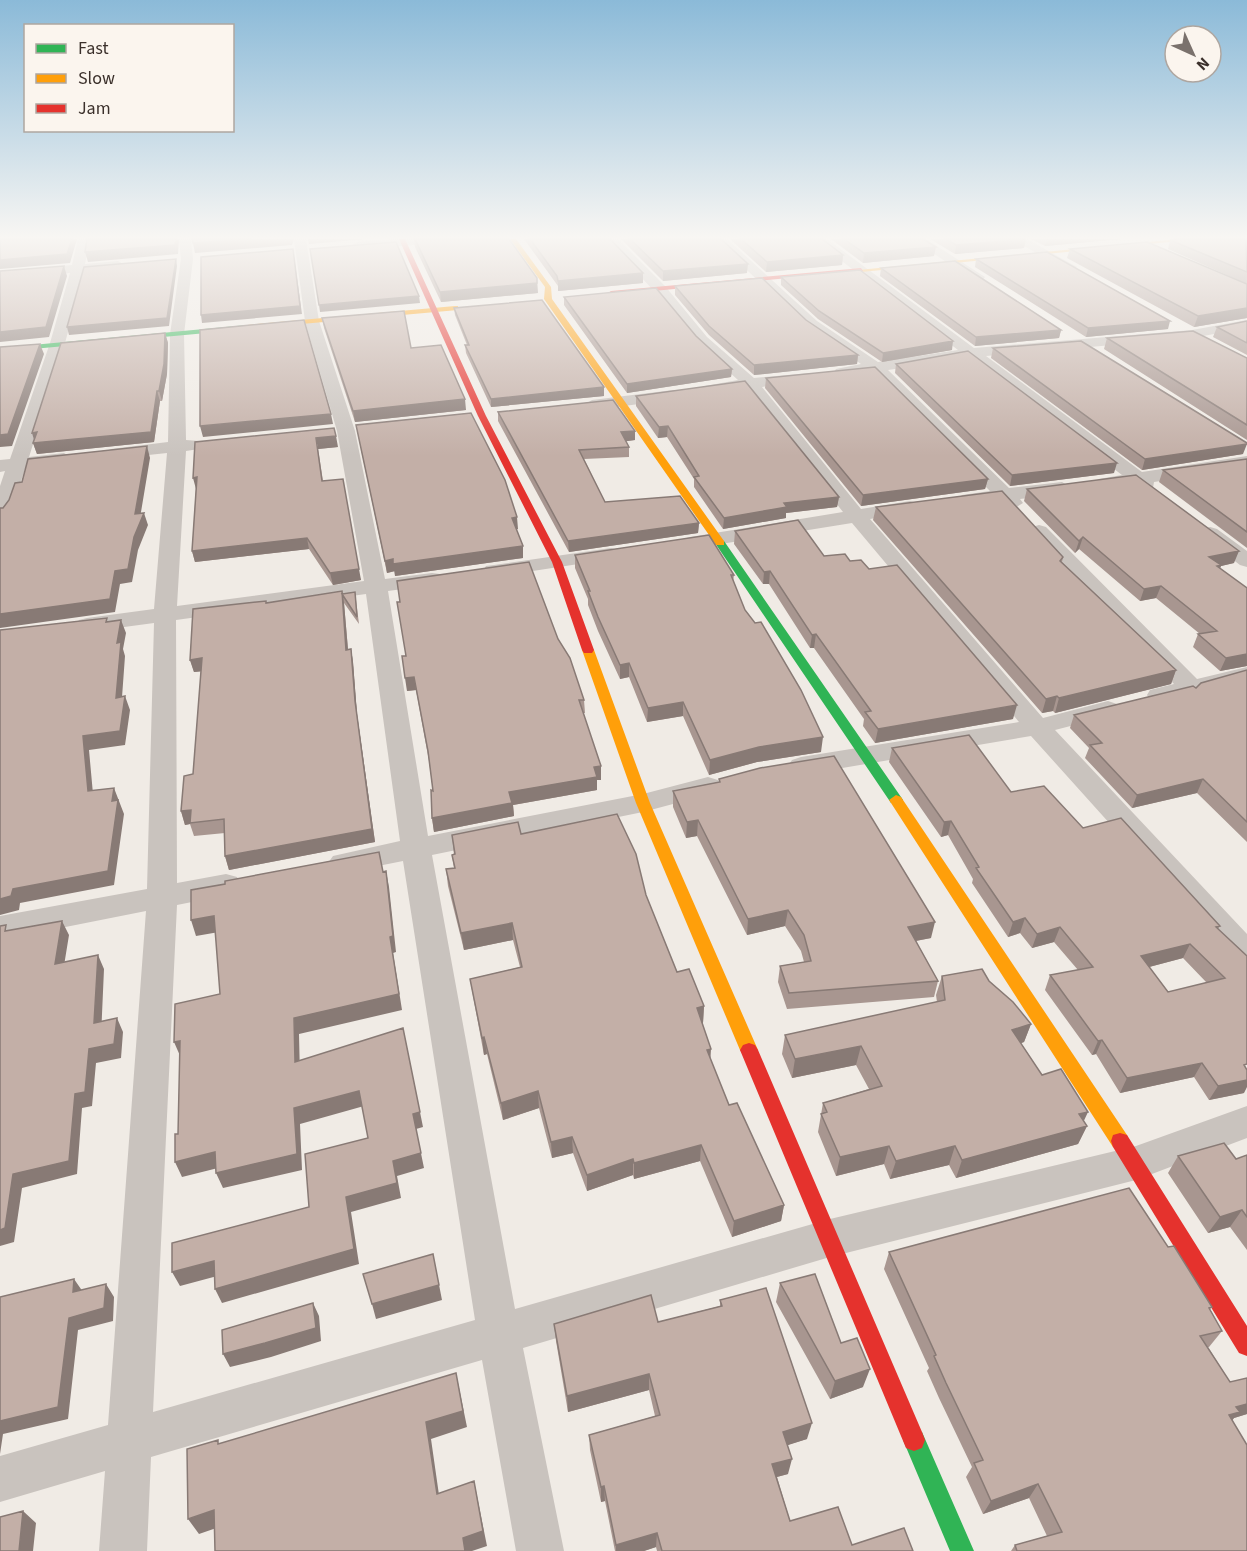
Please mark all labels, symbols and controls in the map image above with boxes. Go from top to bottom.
legend [24,24,234,132]
north arrow [1163,24,1223,84]
text: Fast [78,36,109,61]
text: N [1191,52,1214,75]
text: Slow [78,66,115,91]
text: Jam [78,96,111,121]

